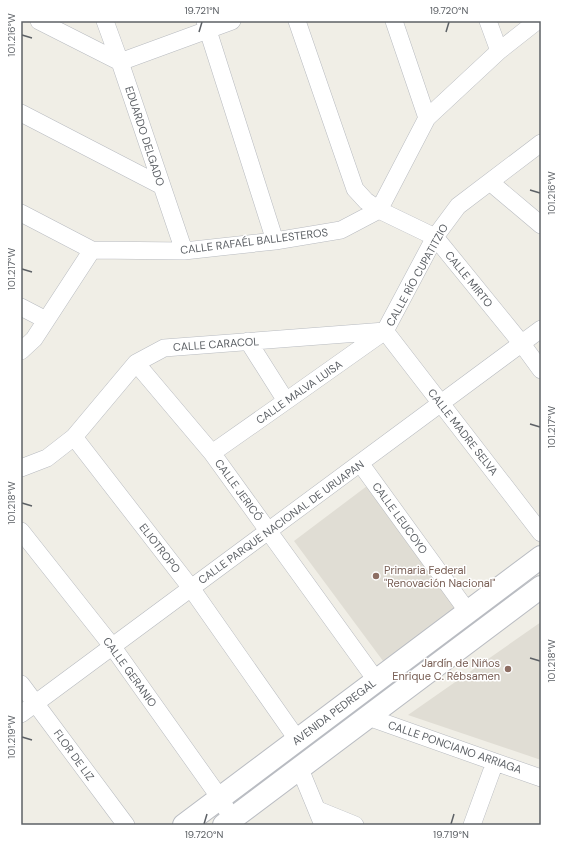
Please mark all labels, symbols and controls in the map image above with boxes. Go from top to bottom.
text: 19.721°N [184,4,220,17]
text: 19.720°N [430,4,468,17]
text: 101.216°W [5,13,18,57]
street label: EDUARDO DELGADO [122,84,168,188]
text: 101.216°W [545,171,558,215]
street label: CALLE RÍO CUPATITZIO [383,221,451,329]
street label: CALLE RAFAÉL BALLESTEROS [179,225,329,257]
text: 101.217°W [5,247,18,290]
street label: CALLE MIRTO [442,248,496,310]
street label: CALLE CARACOL [172,334,260,354]
street label: CALLE MALVA LUISA [253,357,345,427]
street label: CALLE MADRE SELVA [425,386,501,478]
text: 101.217°W [545,405,558,448]
street label: CALLE JERICÓ [212,456,266,524]
street label: CALLE PARQUE NACIONAL DE URUAPAN [195,457,367,587]
street label: CALLE LEUCOYO [369,479,431,557]
text: 101.218°W [5,481,18,525]
street label: ELIOTROPO [136,521,184,575]
place label: Primaria Federal "Renovación Nacional" [384,563,495,590]
marker: Primaria Federal "Renovación Nacional" [371,571,381,581]
street label: CALLE GERANIO [100,634,160,710]
text: 101.218°W [545,639,558,683]
place label: Jardín de Niños Enrique C. Rébsamen [392,656,500,683]
marker: Jardín de Niños Enrique C. Rébsamen [503,664,513,674]
street label: AVENIDA PEDREGAL [289,676,379,748]
text: 101.219°W [5,715,18,759]
street label: CALLE PONCIANO ARRIAGA [386,718,524,776]
street label: FLOR DE LIZ [51,727,97,783]
text: 19.720°N [185,828,223,841]
text: 19.719°N [433,828,469,841]

